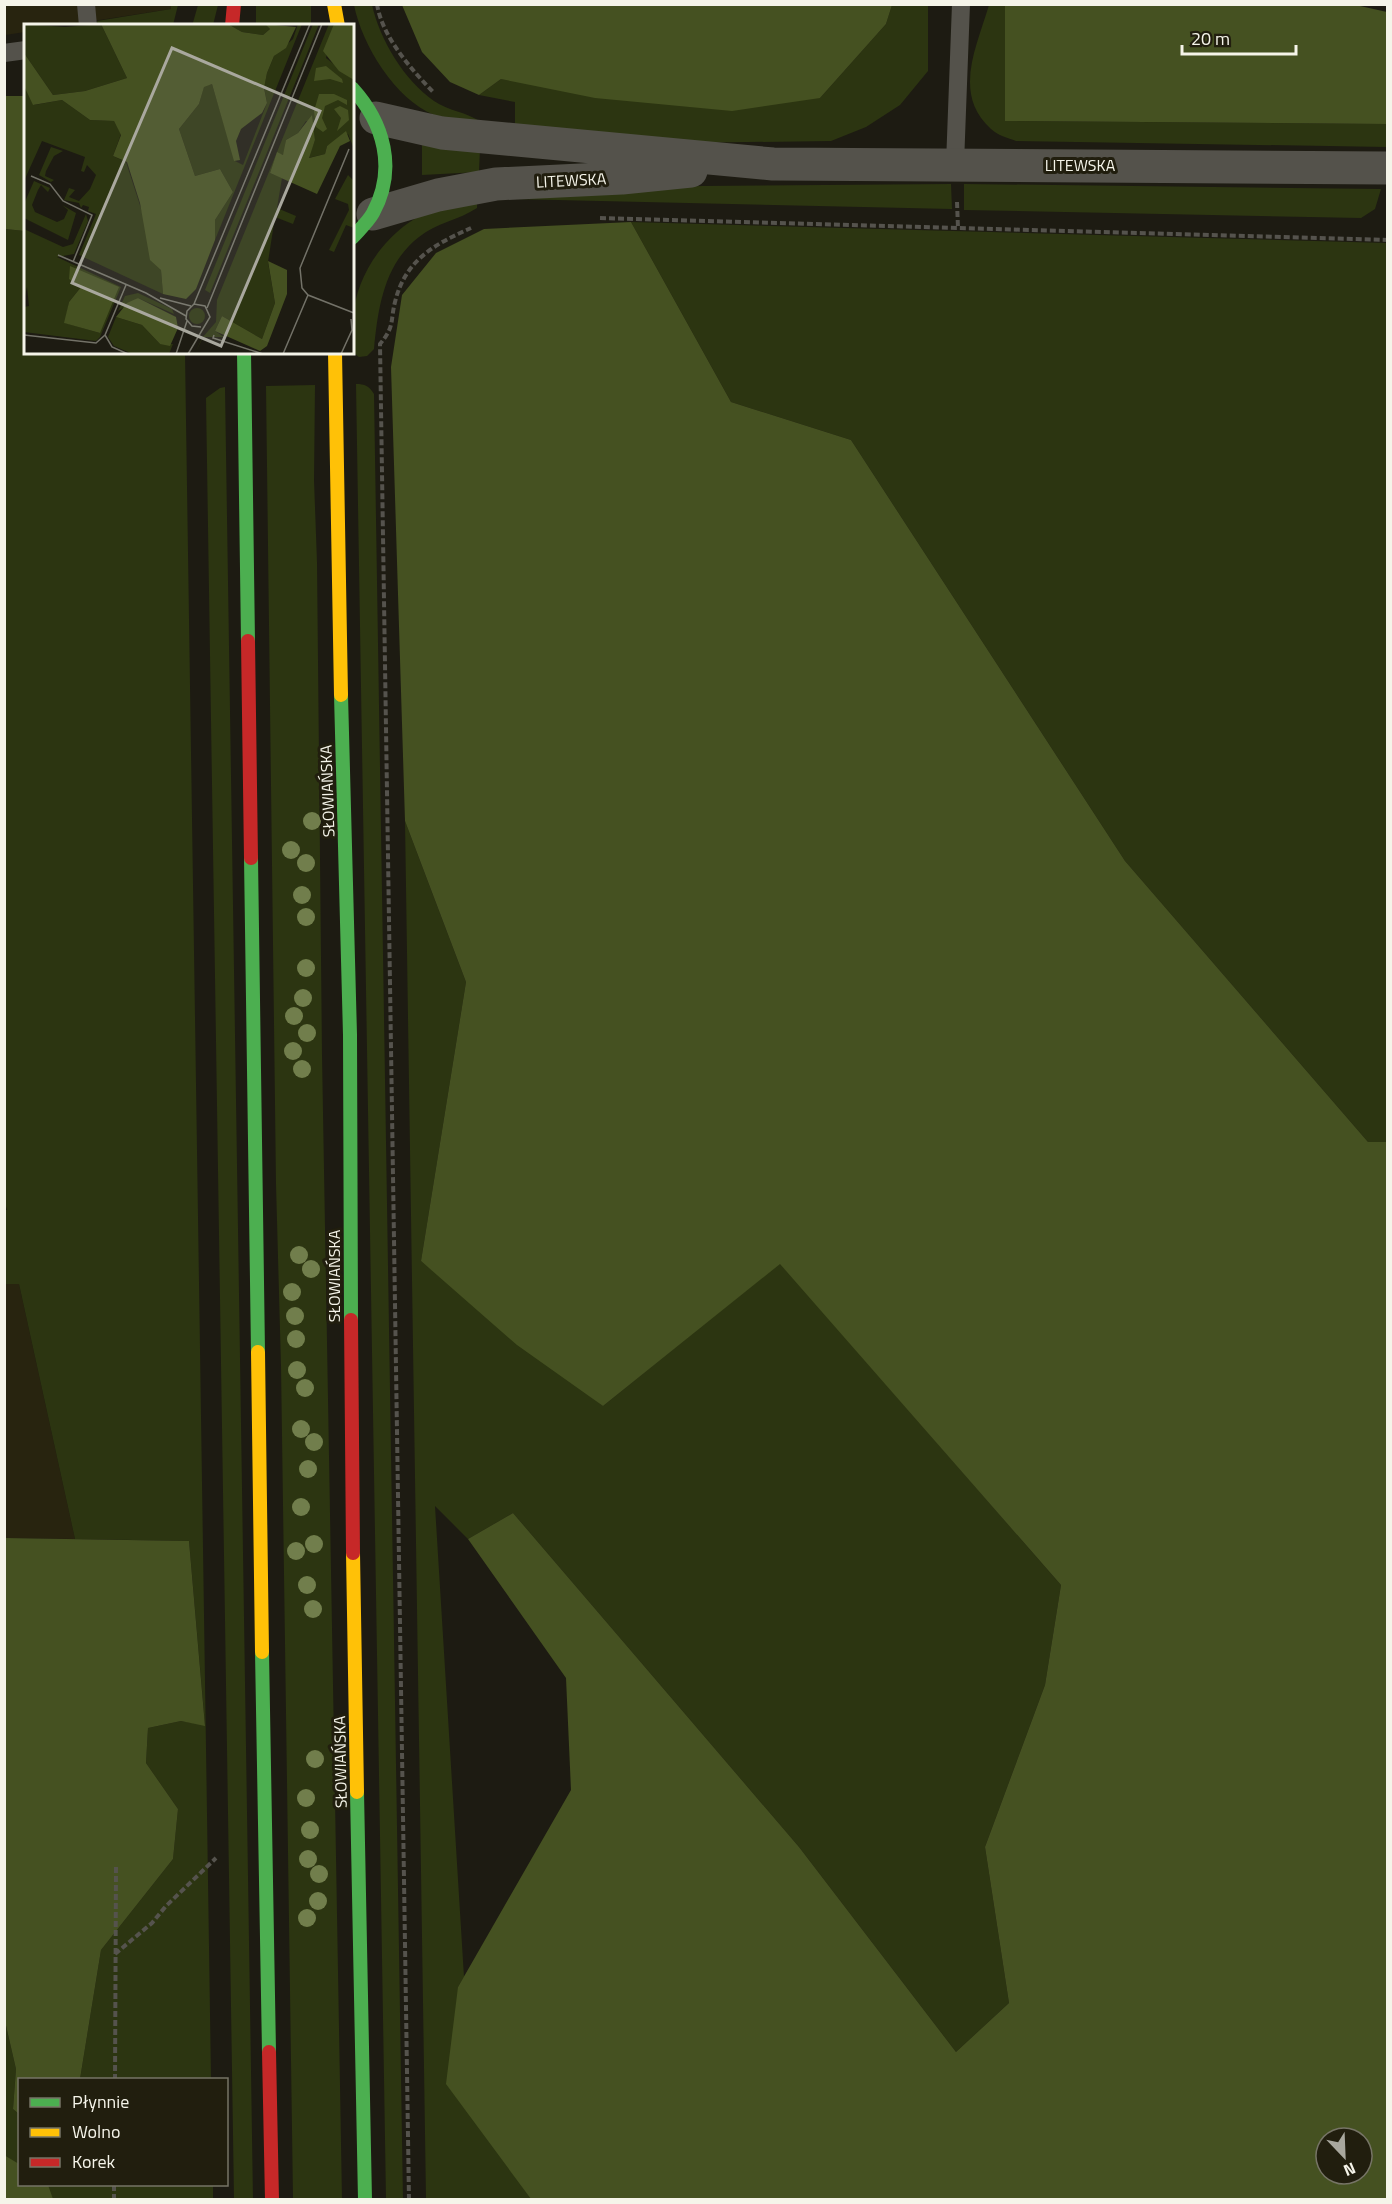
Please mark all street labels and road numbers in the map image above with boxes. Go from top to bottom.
street label: LITEWSKA [1045,153,1116,177]
street label: LITEWSKA [535,166,607,194]
street label: SŁOWIAŃSKA [313,744,341,838]
street label: SŁOWIAŃSKA [322,1229,346,1322]
street label: SŁOWIAŃSKA [327,1715,353,1808]

